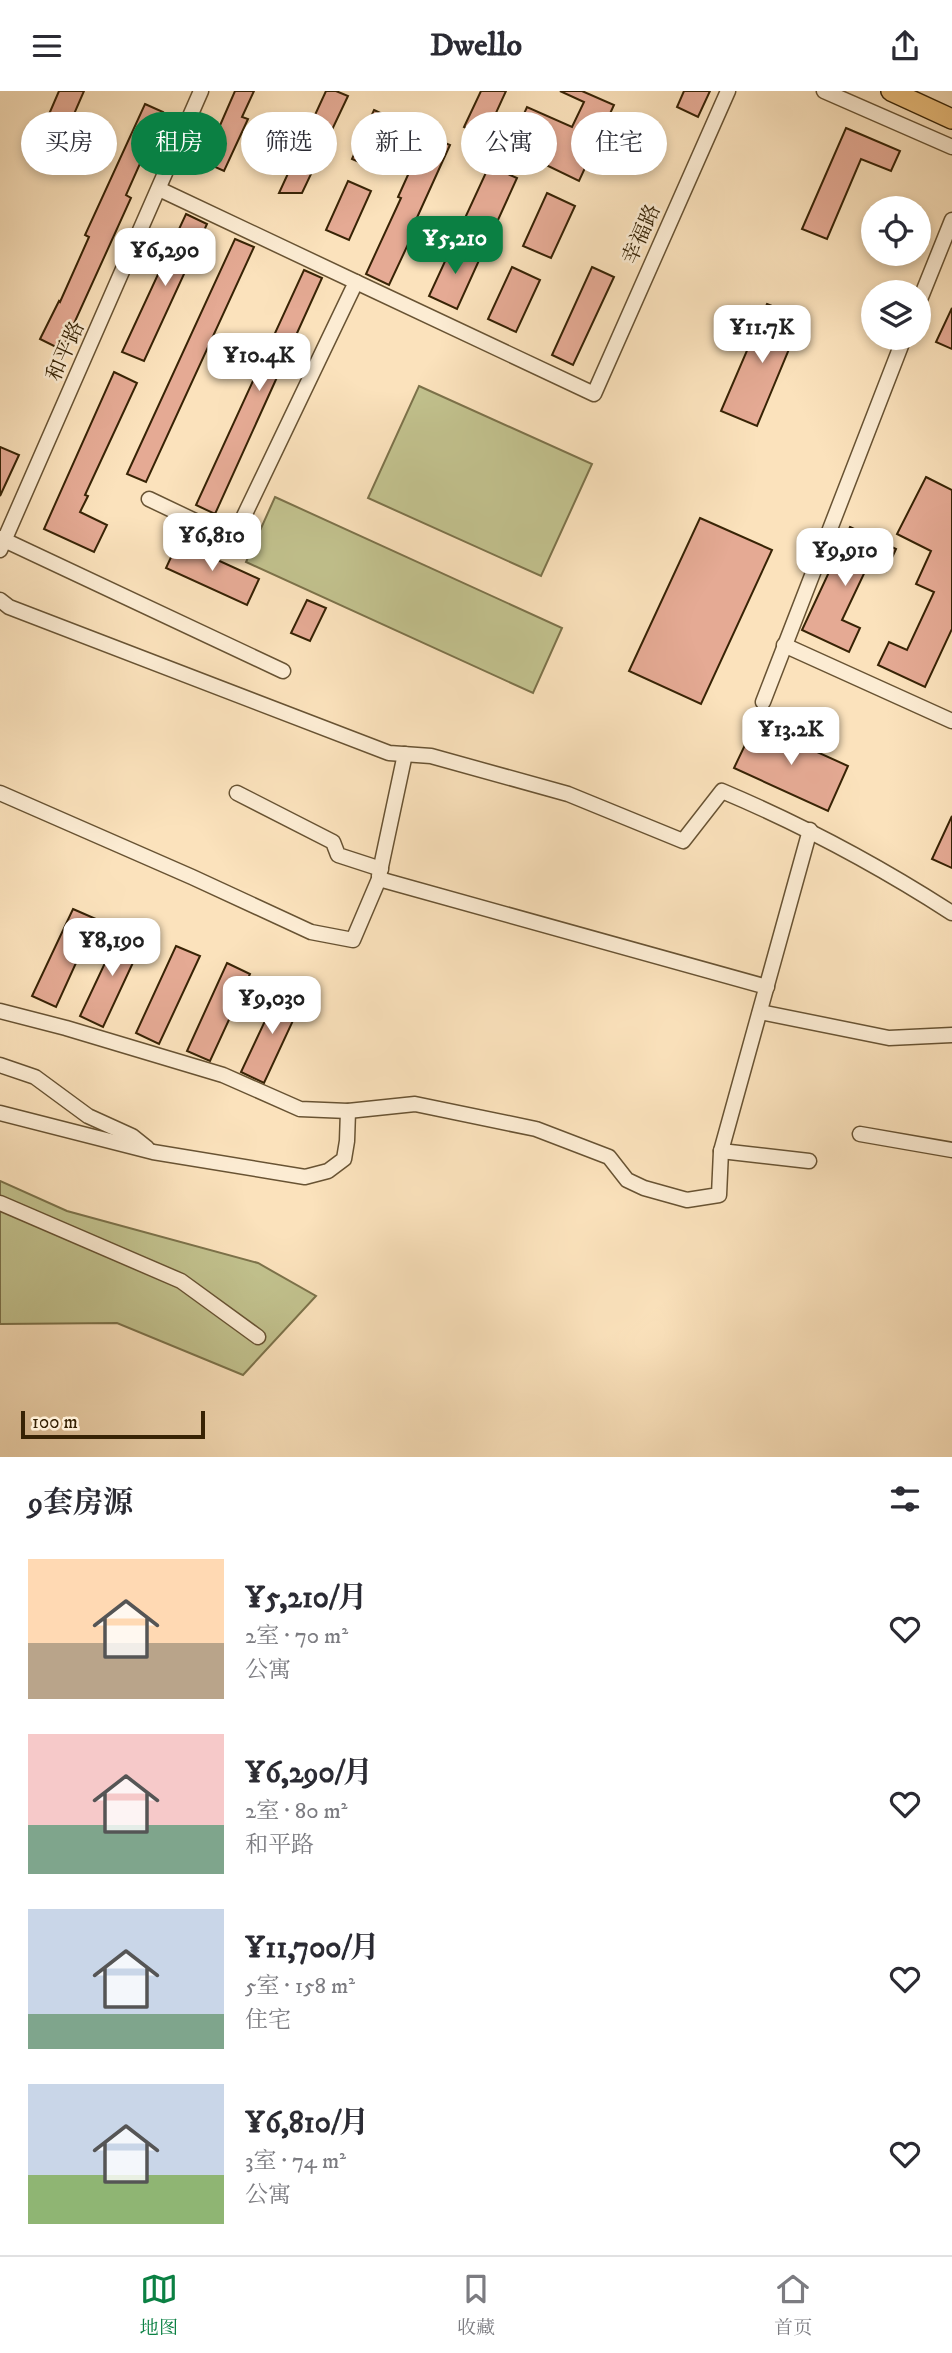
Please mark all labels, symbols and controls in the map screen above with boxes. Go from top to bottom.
text: Dwello [430,26,522,66]
icon: menu [28,27,66,65]
icon: share [886,27,924,65]
chip: 买房 [21,112,117,175]
chip: 租房 [131,112,227,175]
chip: 筛选 [241,112,337,175]
chip: 新上 [351,112,447,175]
chip: 公寓 [461,112,557,175]
chip: 住宅 [571,112,667,175]
map controls [861,196,931,350]
button: locate [861,196,931,266]
street label: 幸福路 [617,200,667,268]
pin: ¥5,210 [398,216,512,276]
text: ¥5,210 [423,224,487,253]
pin: ¥6,290 [108,229,222,288]
text: ¥6,290 [131,236,199,265]
button: layers [861,280,931,350]
pin: ¥11.7K [705,306,819,365]
text: ¥11.7K [730,313,794,342]
street label: 和平路 [41,317,91,385]
pin: ¥10.4K [202,334,316,393]
text: ¥10.4K [223,341,295,370]
pin: ¥6,810 [155,513,269,573]
text: ¥6,810 [179,521,245,550]
pin: ¥9,910 [788,529,902,588]
text: ¥9,910 [812,536,878,565]
pin: ¥13.2K [734,707,848,767]
text: ¥13.2K [758,715,824,744]
pin: ¥8,190 [55,919,169,978]
text: ¥8,190 [79,926,145,955]
pin: ¥9,030 [215,977,329,1036]
text: ¥9,030 [239,984,305,1013]
scale bar [21,1408,205,1440]
text: 100 m [32,1411,78,1434]
icon: filters [886,1480,924,1518]
text: 9套房源 [28,1485,133,1522]
text: ¥5,210/月 [245,1580,367,1617]
icon: home [84,1587,168,1671]
icon: heart [886,1610,924,1648]
text: 2室 · 70 m² [245,1622,348,1651]
text: 公寓 [245,1656,291,1685]
text: ¥6,290/月 [245,1755,373,1792]
icon: home [84,1762,168,1846]
icon: heart [886,1785,924,1823]
text: 2室 · 80 m² [245,1797,348,1826]
text: 和平路 [245,1831,314,1860]
text: ¥11,700/月 [245,1930,380,1967]
icon: home [84,1937,168,2021]
icon: heart [886,1960,924,1998]
text: 5室 · 158 m² [245,1972,355,2001]
text: 住宅 [245,2006,291,2035]
text: ¥6,810/月 [245,2105,369,2142]
icon: home [84,2112,168,2196]
icon: heart [886,2135,924,2173]
text: 3室 · 74 m² [245,2147,346,2176]
text: 公寓 [245,2181,291,2210]
tab: 地图 [140,2270,178,2340]
tab: 收藏 [457,2270,495,2340]
tab: 首页 [774,2270,812,2340]

